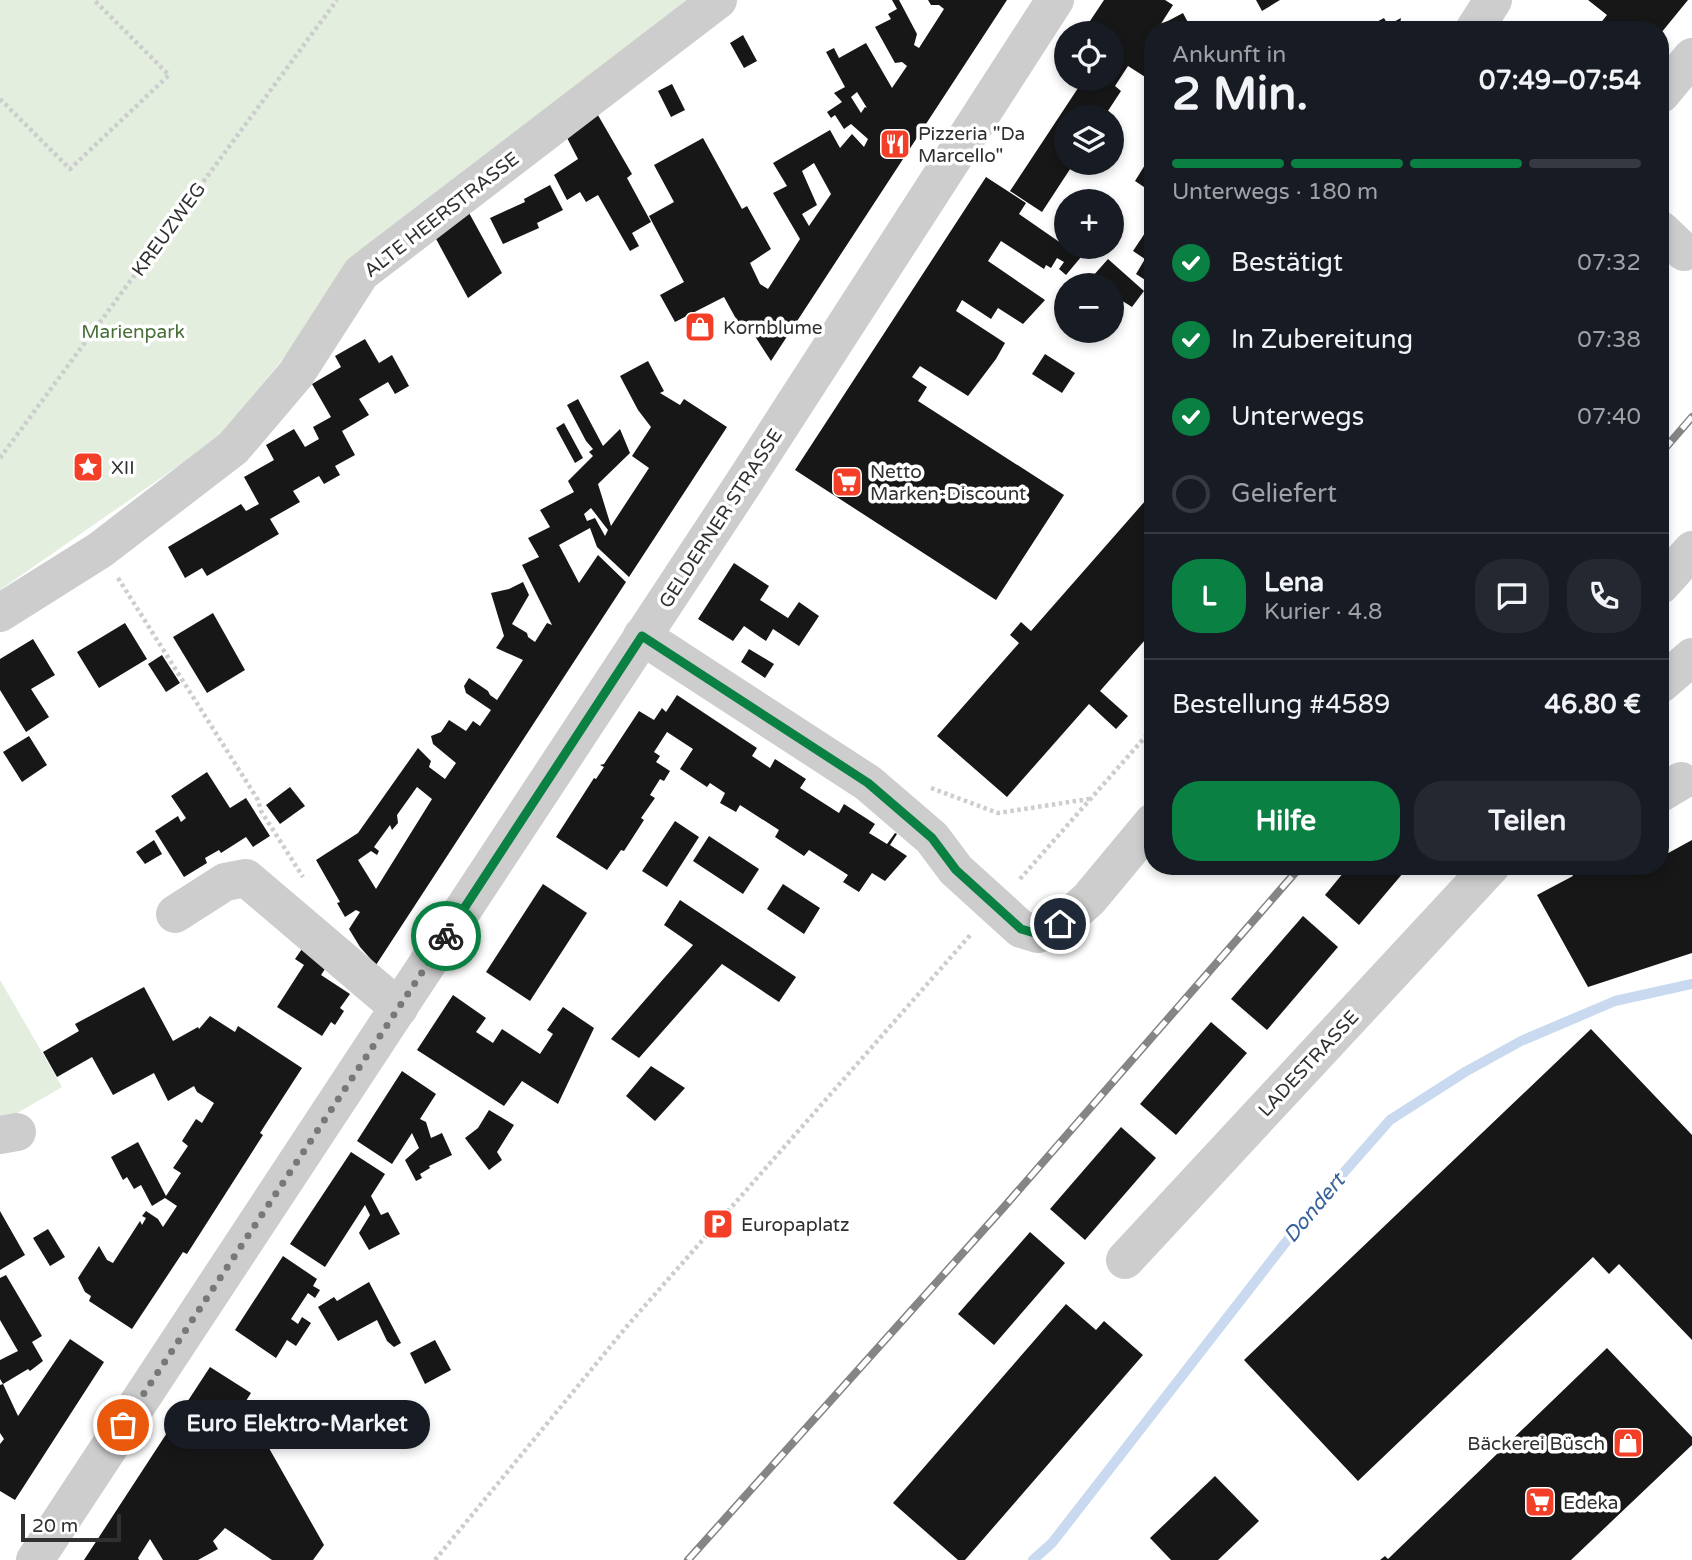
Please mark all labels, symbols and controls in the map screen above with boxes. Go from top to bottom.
map controls [1054,21,1124,343]
button: locate [1054,21,1124,91]
text: Ankunft in [1172,41,1286,69]
text: 07:49–07:54 [1479,65,1641,96]
text: 2 Min. [1172,67,1308,122]
button: layers [1054,105,1124,175]
place label: Pizzeria "Da Marcello" [918,123,1025,167]
restaurant icon: Pizzeria "Da Marcello" [878,127,912,161]
street label: ALTE HEERSTRASSE [360,148,523,282]
street label: KREUZWEG [127,178,210,281]
text: Unterwegs · 180 m [1172,178,1378,206]
button: + [1054,189,1124,259]
icon: check [1172,244,1210,282]
text: Bestätigt [1231,247,1343,278]
text: 07:32 [1577,249,1641,277]
button: − [1054,273,1124,343]
shop icon: Kornblume [683,310,717,344]
place label: Kornblume [723,317,823,339]
park label: Marienpark [81,321,185,343]
icon: check [1172,321,1210,359]
text: In Zubereitung [1231,324,1413,355]
text: 07:38 [1577,326,1641,354]
icon: check [1172,398,1210,436]
text: Unterwegs [1231,401,1364,432]
text: 07:40 [1577,403,1641,431]
street label: GELDERNER STRASSE [655,425,787,612]
place icon: XII [71,450,105,484]
place label: XII [111,457,135,479]
place label: Netto Marken-Discount [870,461,1026,505]
supermarket icon: Netto Marken-Discount [830,465,864,499]
text: Geliefert [1231,478,1337,509]
button: chat [1475,559,1549,633]
button: phone [1567,559,1641,633]
text: Lena [1264,567,1324,598]
text: L [1202,581,1216,612]
text: Kurier · 4.8 [1264,598,1382,626]
text: Bestellung #4589 [1172,689,1390,720]
text: 46.80 € [1545,689,1641,720]
button: Hilfe [1172,781,1400,861]
button: Teilen [1414,781,1641,861]
pin [1030,894,1090,954]
courier [411,901,481,971]
icon: home [1041,905,1079,943]
icon: bike [427,917,465,955]
street label: LADESTRASSE [1254,1006,1363,1121]
water label: Dondert [1278,1167,1352,1248]
parking icon: Europaplatz [701,1207,735,1241]
place label: Europaplatz [741,1214,850,1236]
pin [93,1395,153,1455]
callout: Euro Elektro-Market [165,1400,431,1450]
icon: bag [104,1406,142,1444]
text: Euro Elektro-Market [186,1410,408,1438]
shop icon: Bäckerei Büsch [1611,1426,1645,1460]
place label: Bäckerei Büsch [1467,1433,1605,1455]
supermarket icon: Edeka [1523,1485,1557,1519]
place label: Edeka [1563,1492,1618,1514]
scale bar [21,1511,121,1543]
text: 20 m [32,1515,78,1537]

